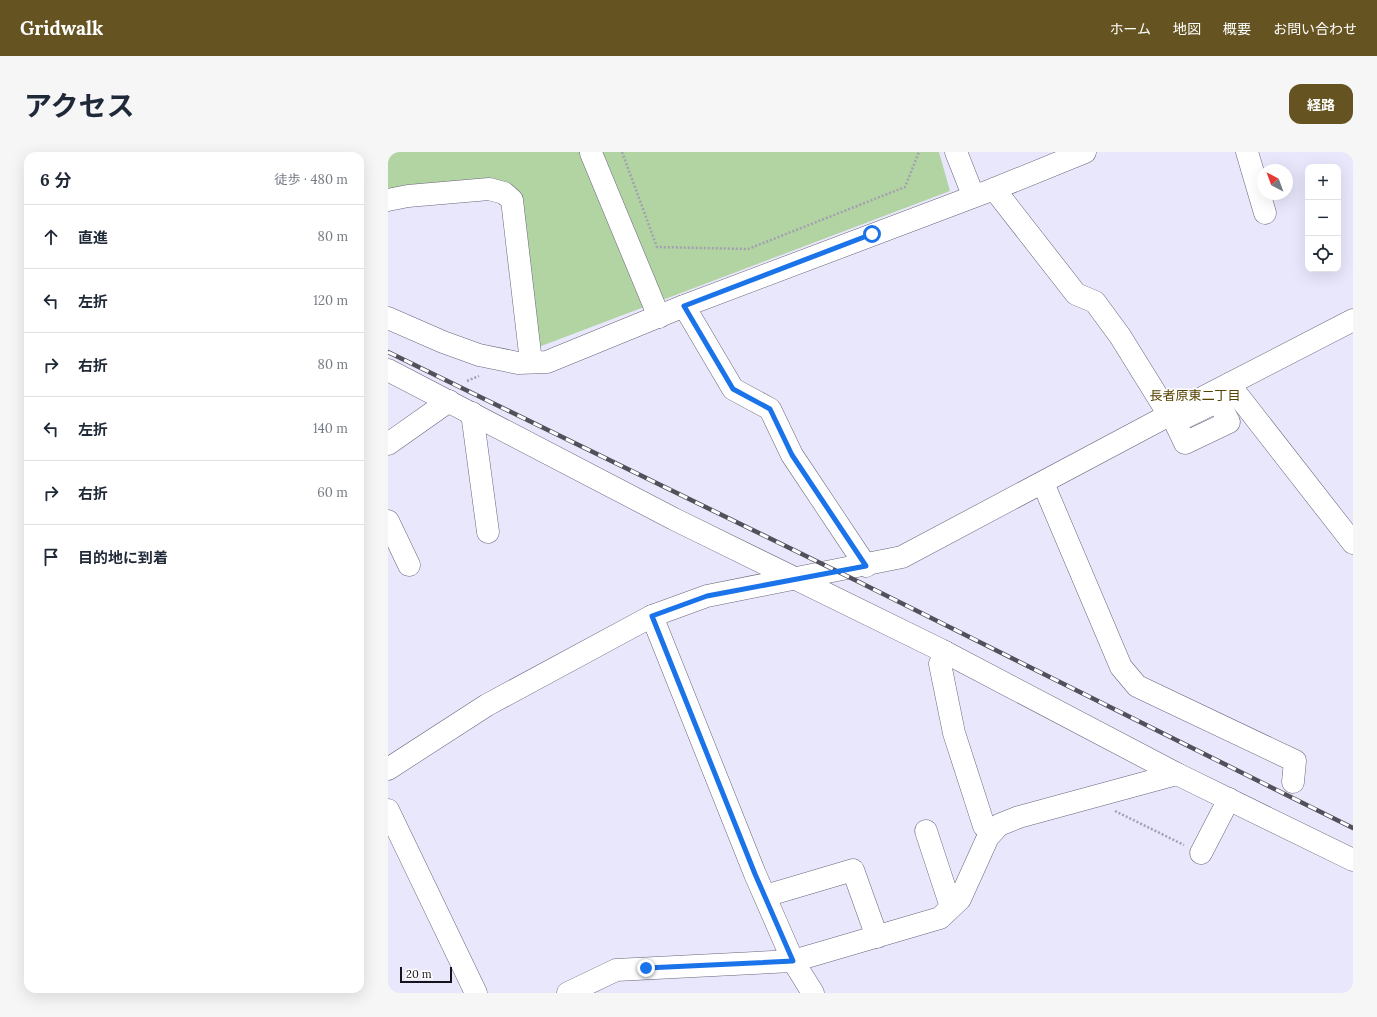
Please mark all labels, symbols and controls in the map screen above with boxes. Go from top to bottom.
text: Gridwalk [20,16,103,40]
text: ホーム [1109,20,1151,38]
text: 地図 [1173,20,1201,38]
text: 概要 [1223,20,1251,38]
text: お問い合わせ [1273,20,1357,38]
button: 経路 [1289,84,1353,124]
text: アクセス [24,88,135,124]
north arrow [1257,164,1293,200]
map controls [1305,164,1341,272]
button: + [1305,164,1341,200]
text: 6 分 [40,169,71,191]
text: 徒歩 · 480 m [274,171,348,188]
button: − [1305,200,1341,236]
route start [863,225,881,243]
icon: ahead [40,226,62,248]
text: 直進 [78,228,108,247]
text: 80 m [318,228,348,245]
button: locate [1305,236,1341,272]
icon: left [40,290,62,312]
text: 左折 [78,292,108,311]
text: 120 m [313,292,348,309]
icon: right [40,354,62,376]
text: 右折 [78,356,108,375]
text: 80 m [318,356,348,373]
district label: 長者原東二丁目 [1149,387,1241,404]
icon: left [40,418,62,440]
text: 左折 [78,420,108,439]
text: 140 m [313,420,348,437]
icon: right [40,482,62,504]
text: 右折 [78,484,108,503]
text: 60 m [317,484,348,501]
icon: arrive [40,546,62,568]
text: 目的地に到着 [78,548,168,567]
route end [637,959,655,977]
scale bar [400,965,452,984]
text: 20 m [406,967,431,981]

